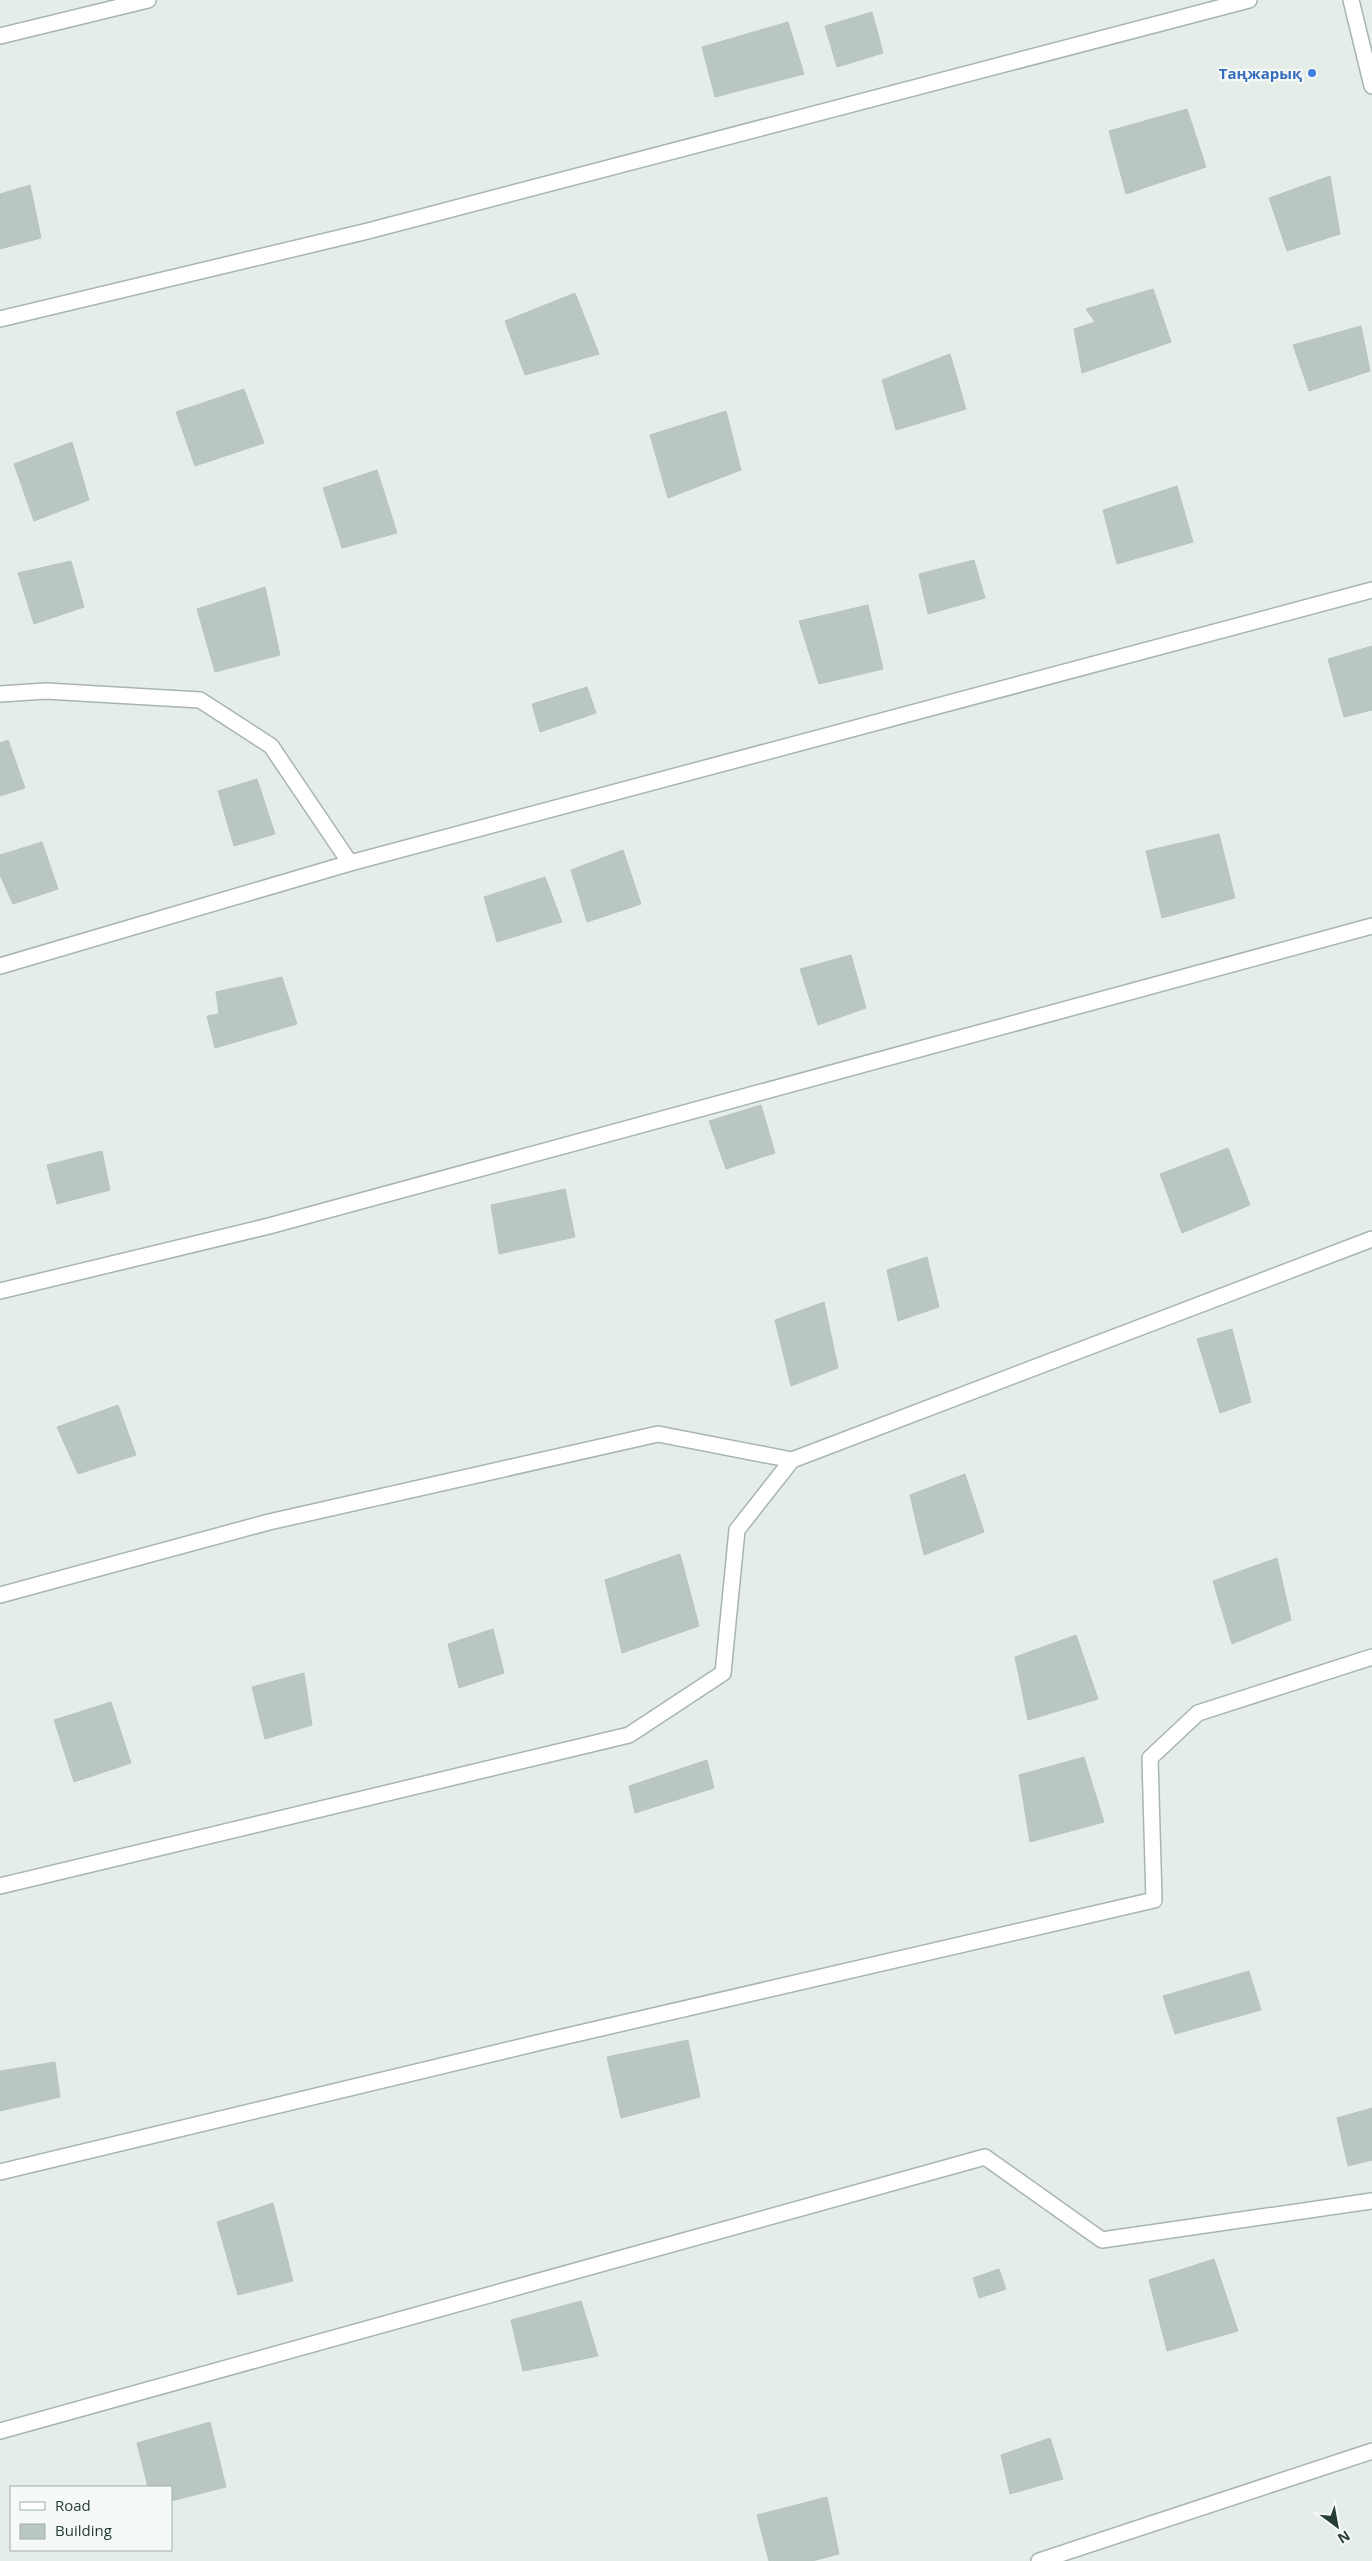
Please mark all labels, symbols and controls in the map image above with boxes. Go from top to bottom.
place label: Таңжарық [1219,63,1302,83]
marker: Таңжарық [1306,67,1318,79]
legend [10,2486,172,2551]
text: Road [55,2495,91,2515]
north arrow [1312,2501,1362,2551]
text: Building [55,2520,112,2540]
text: N [1334,2526,1354,2549]

